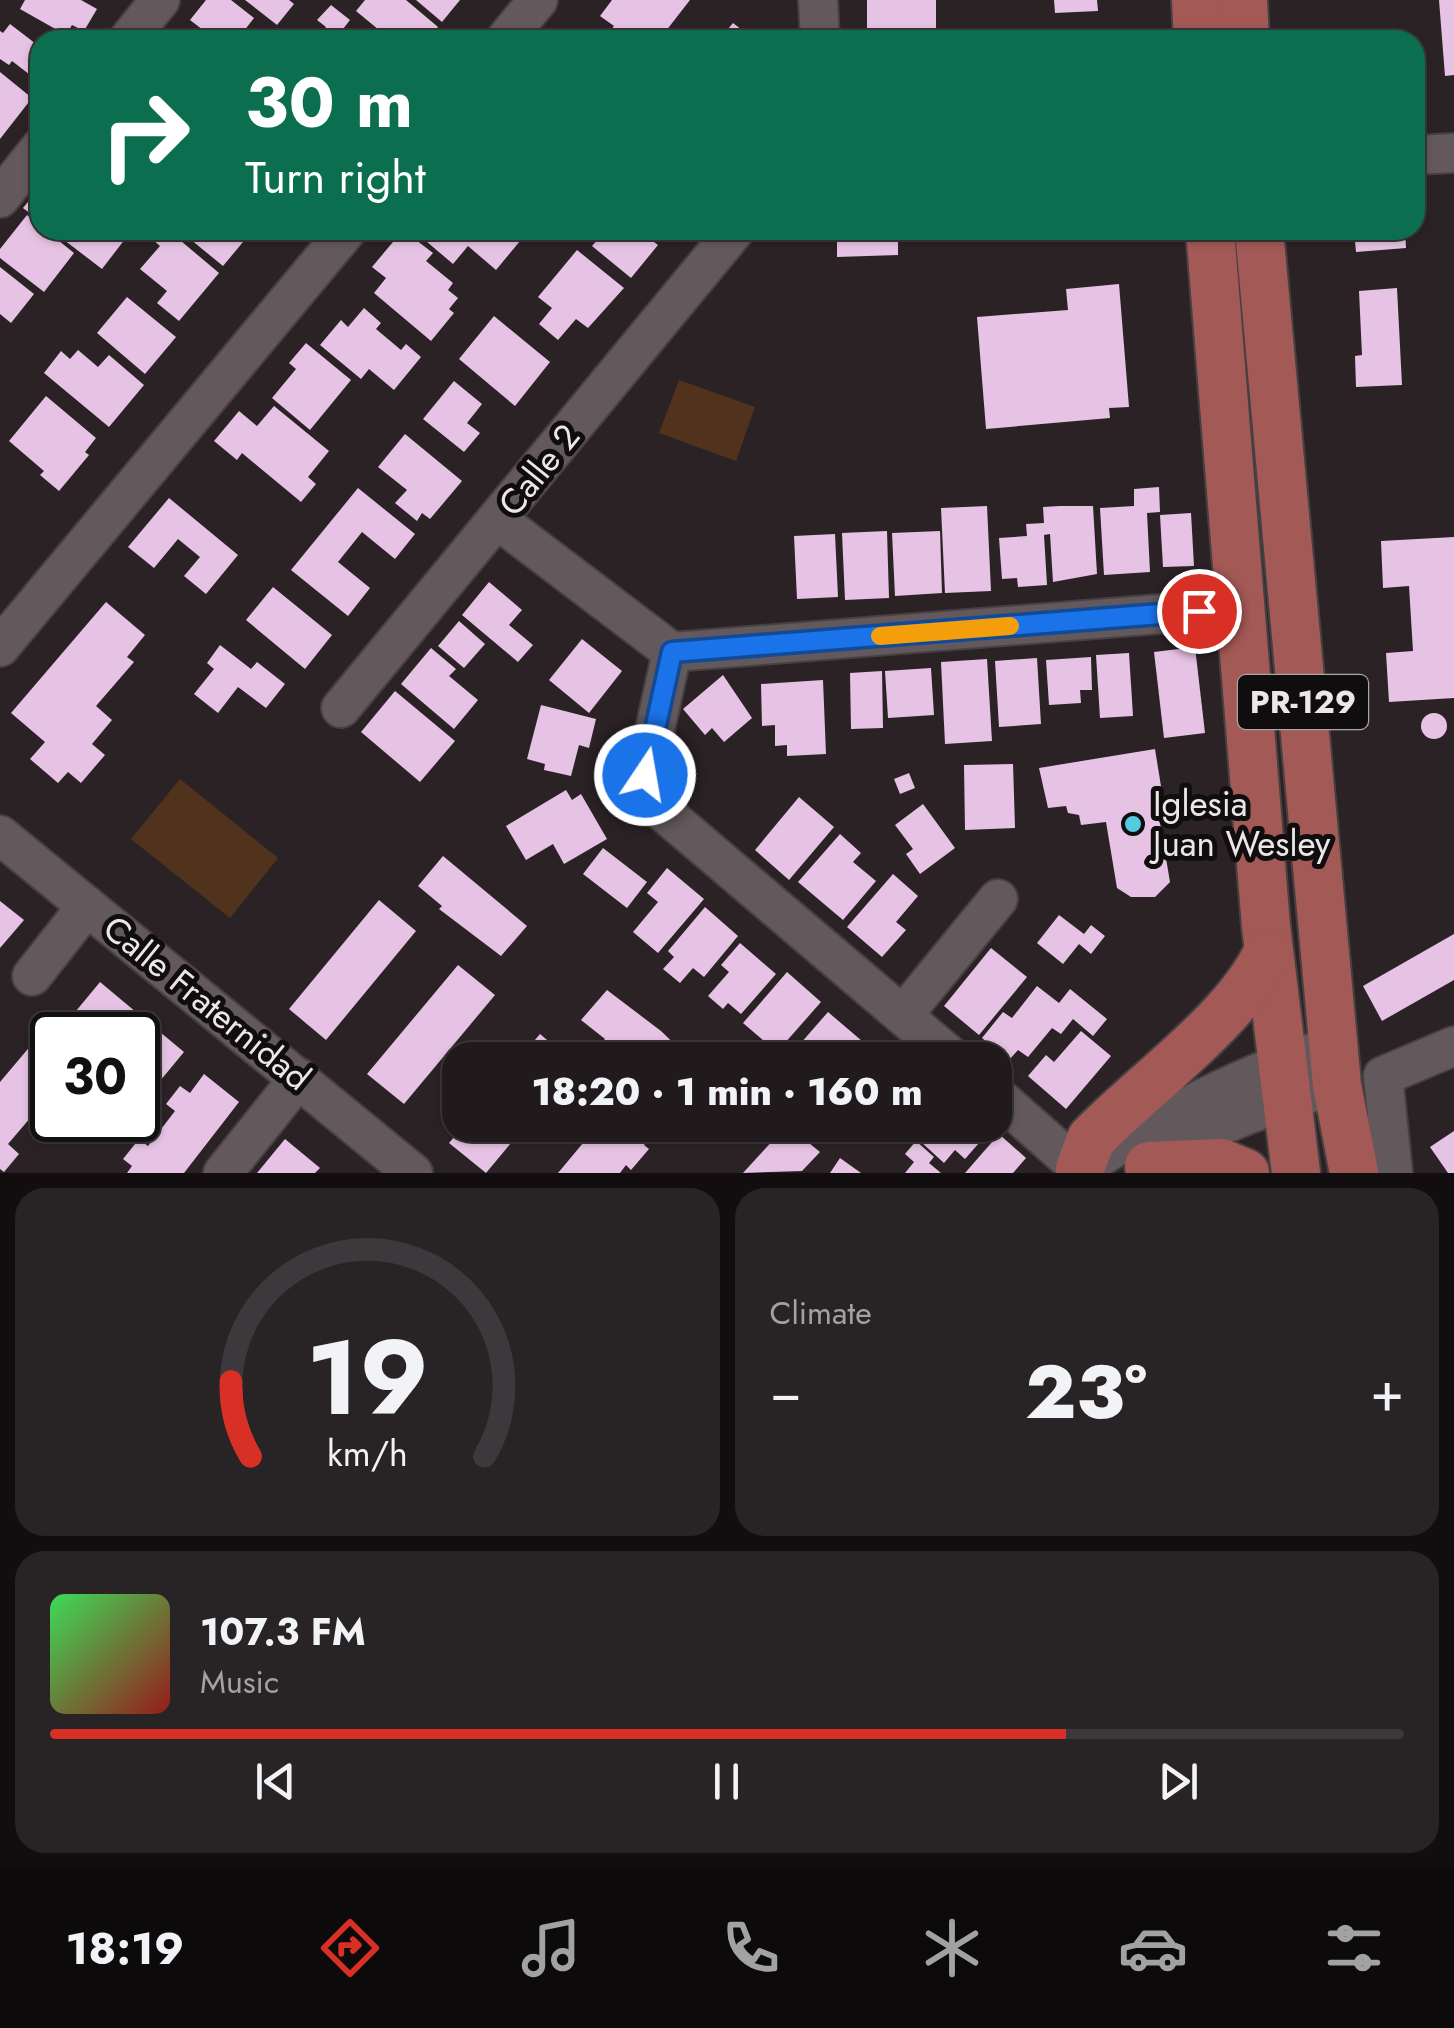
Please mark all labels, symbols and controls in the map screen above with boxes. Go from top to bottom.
text: 30 m [245,52,413,153]
icon: right [80,70,210,200]
text: Turn right [245,145,426,210]
street label: Calle 2 [486,413,592,527]
pin [1157,569,1242,654]
icon: arrive [1172,584,1227,639]
road number: PR-129 [1238,675,1368,729]
position arrow [593,723,697,827]
place label: Iglesia Juan Wesley [1149,779,1331,869]
marker: Iglesia Juan Wesley [1122,813,1144,835]
street label: Calle Fraternidad [93,904,321,1102]
speed limit sign: 30 [30,1012,160,1142]
text: 18:20 · 1 min · 160 m [531,1064,923,1119]
text: Climate [770,1290,872,1336]
text: 19 [306,1303,429,1453]
text: 23° [1025,1338,1147,1446]
text: − [770,1352,802,1432]
text: + [1370,1352,1404,1432]
text: km/h [327,1428,408,1479]
text: 107.3 FM [200,1604,366,1659]
text: Music [200,1659,279,1705]
icon: previous [248,1754,303,1809]
icon: pause [699,1754,754,1809]
icon: next [1151,1754,1206,1809]
icon: directions [315,1913,385,1983]
icon: music [516,1913,586,1983]
icon: phone [716,1913,786,1983]
icon: climate [917,1913,987,1983]
icon: car [1118,1913,1188,1983]
icon: filters [1319,1913,1389,1983]
text: 18:19 [65,1916,184,1981]

